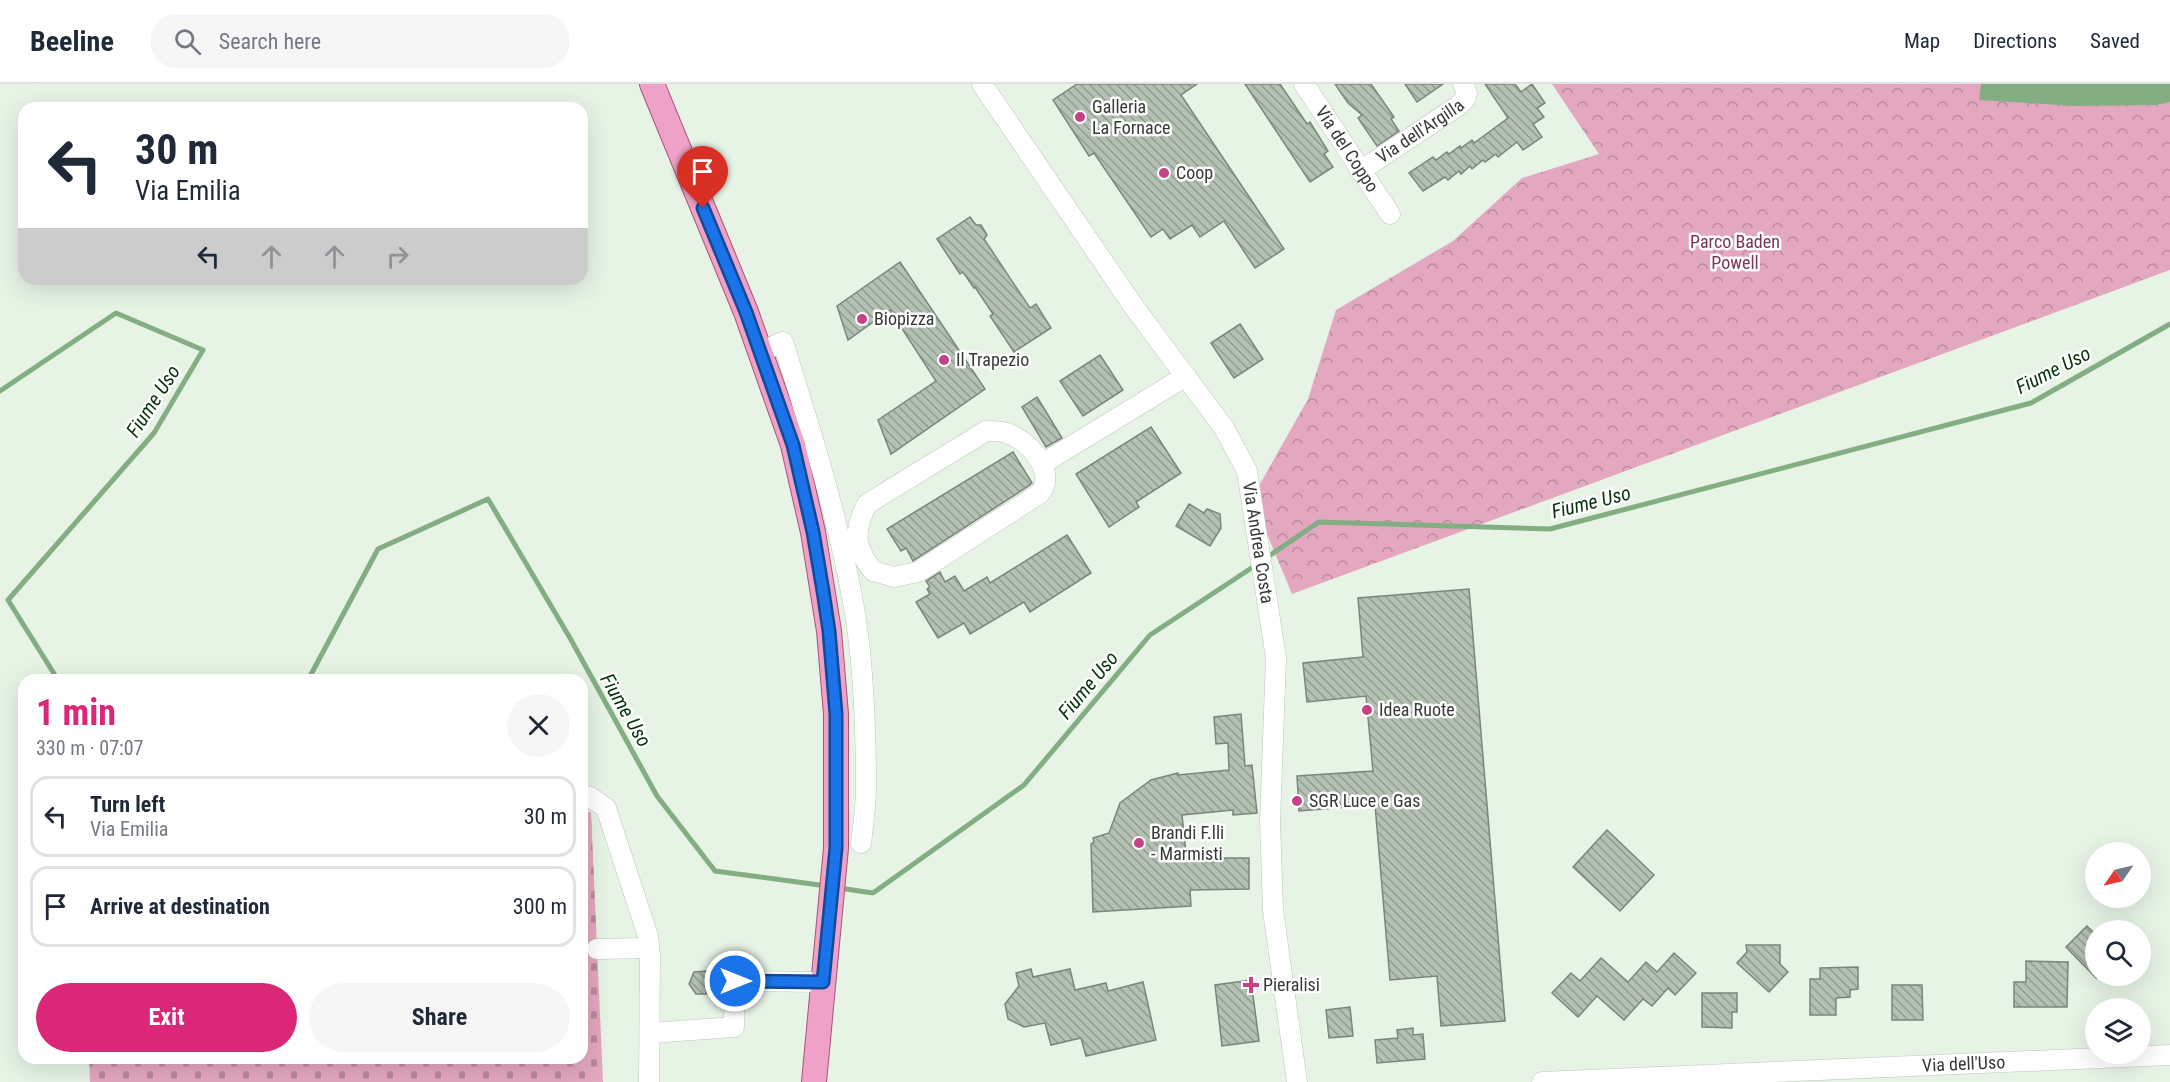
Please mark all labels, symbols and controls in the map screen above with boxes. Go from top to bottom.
search box [150,14,570,68]
text: Beeline [30,25,114,58]
icon: search [171,25,204,58]
text: Search here [219,29,321,54]
text: Map [1904,29,1940,53]
text: Directions [1973,29,2057,53]
text: Saved [2090,29,2140,53]
street label: Via dell'Argilla [1372,95,1468,167]
place label: Galleria La Fornace [1092,96,1170,138]
street label: Via del Coppo [1311,102,1383,196]
marker: Galleria La Fornace [1073,110,1087,124]
text: 30 m [135,125,218,174]
icon: left [36,126,114,204]
pin [677,146,728,208]
icon: arrive [686,155,719,188]
place label: Coop [1176,162,1213,183]
marker: Coop [1157,166,1171,180]
text: Via Emilia [135,175,241,207]
park label: Parco Baden Powell [1690,231,1780,273]
icon: left [192,240,225,273]
icon: ahead [255,240,288,273]
icon: ahead [318,240,351,273]
icon: right [381,240,414,273]
place label: Biopizza [874,308,934,329]
marker: Biopizza [855,312,869,326]
water label: Fiume Uso [2012,341,2094,399]
place label: Il Trapezio [956,349,1029,370]
marker: Il Trapezio [937,353,951,367]
water label: Fiume Uso [121,361,185,441]
street label: Via Andrea Costa [1239,480,1278,605]
water label: Fiume Uso [1549,481,1633,523]
water label: Fiume Uso [1053,646,1123,724]
water label: Fiume Uso [595,669,657,751]
text: 1 min [36,692,116,734]
button: close [507,694,570,757]
place label: Idea Ruote [1379,699,1455,720]
marker: Idea Ruote [1360,703,1374,717]
text: 330 m · 07:07 [36,736,143,760]
place label: SGR Luce e Gas [1309,790,1420,811]
text: Turn left [90,792,165,817]
marker: SGR Luce e Gas [1290,794,1304,808]
icon: left [39,800,72,833]
text: 30 m [524,804,567,829]
text: Via Emilia [90,817,168,841]
place label: Brandi F.lli - Marmisti [1151,822,1224,864]
marker: Brandi F.lli - Marmisti [1132,836,1146,850]
north arrow [2085,842,2151,908]
map controls [2085,842,2151,1064]
icon: arrive [39,890,72,923]
text: Arrive at destination [90,894,270,919]
text: 300 m [513,894,567,919]
button: search [2085,920,2151,986]
position arrow [703,949,767,1013]
place label: Pieralisi [1263,974,1320,995]
marker: Pieralisi [1244,978,1258,992]
button: Exit [36,983,297,1052]
button: Share [309,983,570,1052]
button: layers [2085,998,2151,1064]
street label: Via dell'Uso [1922,1051,2006,1076]

